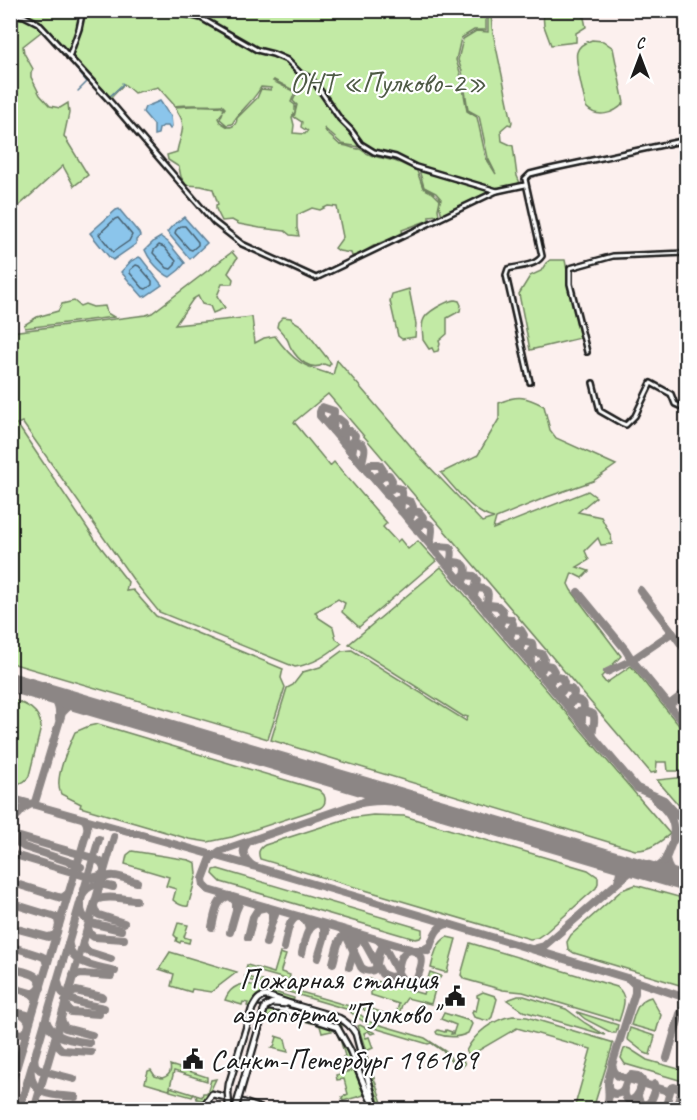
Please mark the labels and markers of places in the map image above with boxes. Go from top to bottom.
place label: Пожарная станция аэропорта "Пулково" [231,960,444,1032]
public building icon: Пожарная станция аэропорта "Пулково" [443,984,467,1008]
place label: Санкт-Петербург 196189 [210,1040,480,1078]
public building icon: Санкт-Петербург 196189 [181,1047,205,1071]

